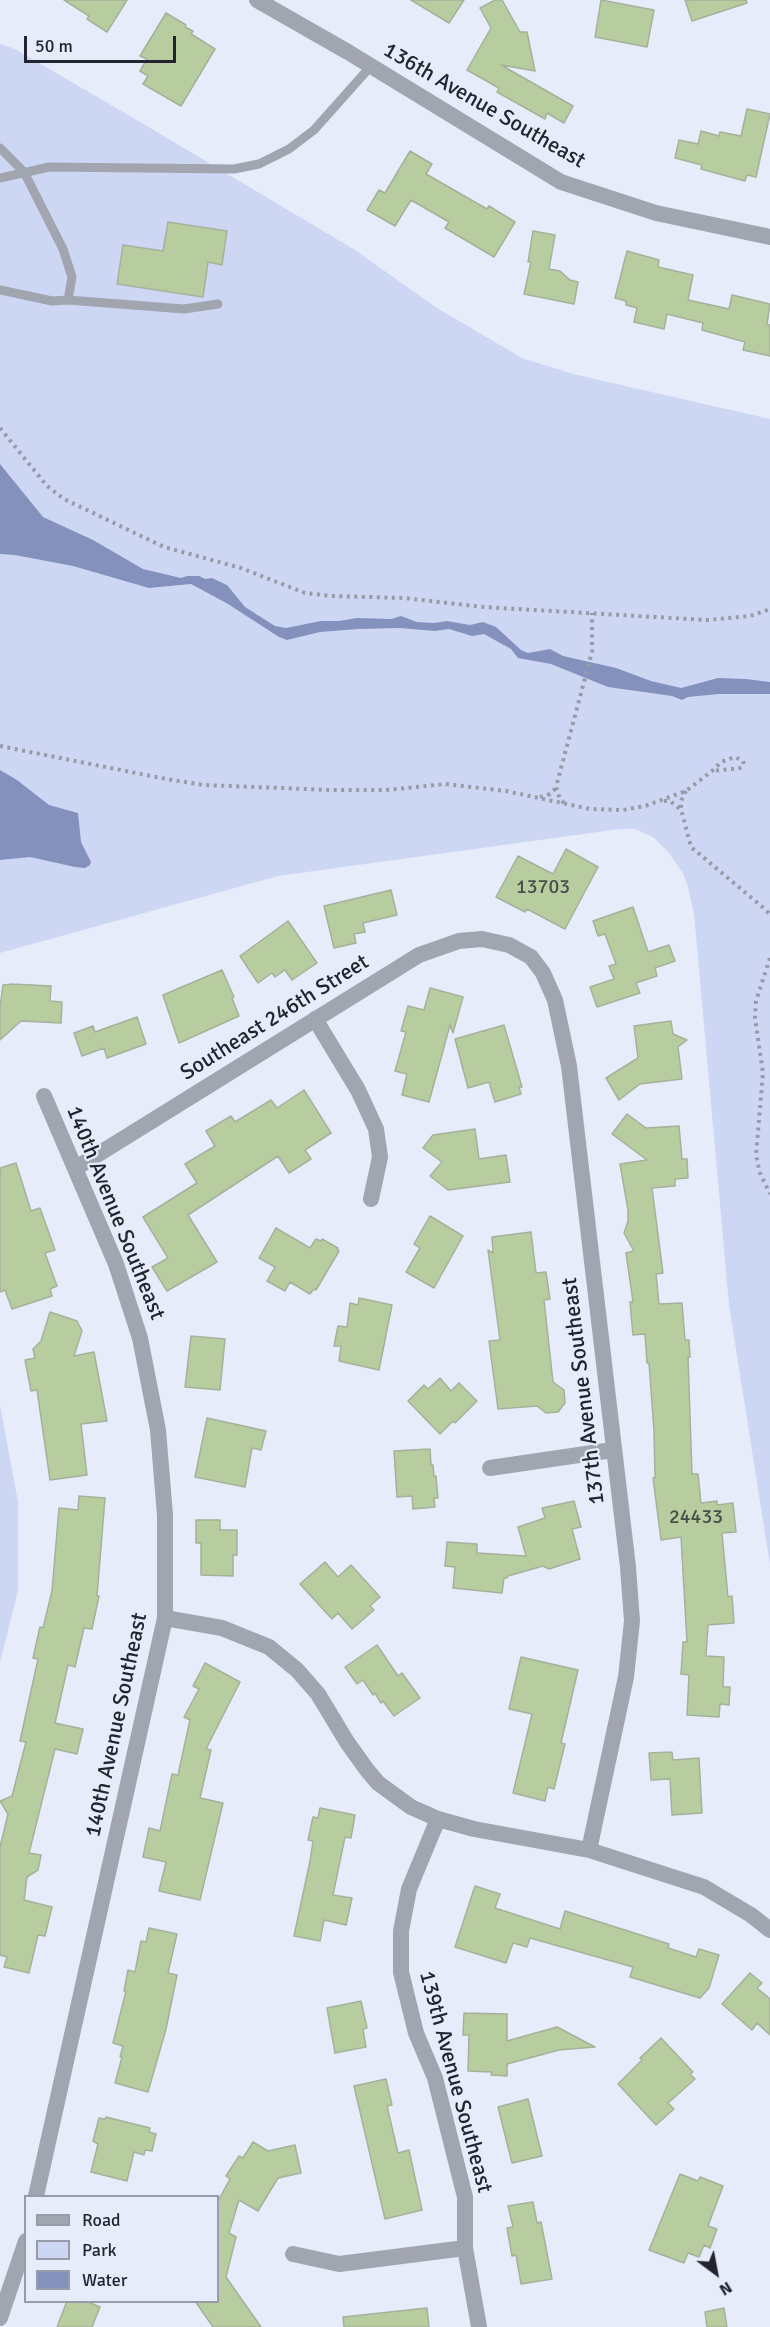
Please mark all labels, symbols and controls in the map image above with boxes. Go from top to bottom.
scale bar [27,24,178,62]
text: 50 m [35,35,73,57]
street label: 136th Avenue Southeast [378,37,590,175]
house number: 13703 [516,876,570,900]
street label: Southeast 246th Street [176,949,374,1087]
street label: 140th Avenue Southeast [60,1102,170,1324]
street label: 137th Avenue Southeast [557,1276,611,1506]
house number: 24433 [669,1506,723,1530]
street label: 140th Avenue Southeast [80,1610,154,1840]
street label: 139th Avenue Southeast [413,1968,497,2196]
legend [24,2195,219,2303]
text: Road [82,2209,121,2231]
text: Park [82,2239,117,2261]
north arrow [686,2243,746,2303]
text: Water [82,2269,127,2291]
text: N [716,2277,736,2300]

